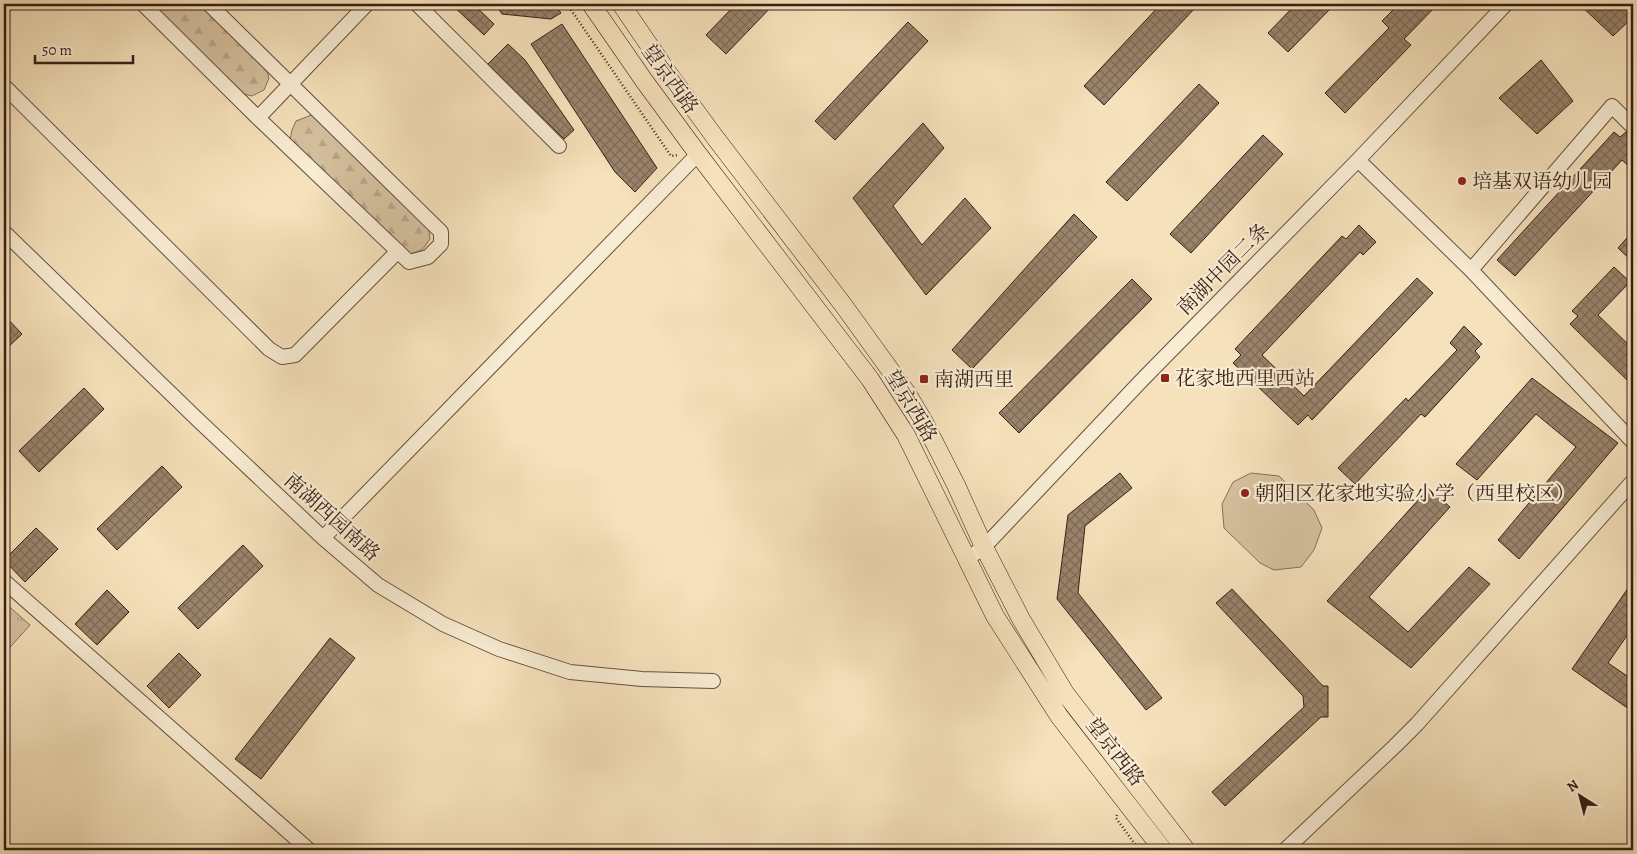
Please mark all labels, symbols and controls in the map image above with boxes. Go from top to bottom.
scale bar [35,32,132,64]
street label: 望京西路 [636,39,704,119]
text: 50 m [42,40,72,60]
place label: 培基双语幼儿园 [1472,168,1612,195]
marker: 培基双语幼儿园 [1456,175,1468,187]
street label: 南湖中园二条 [1171,217,1275,321]
street label: 望京西路 [879,365,943,447]
place label: 花家地西里西站 [1175,365,1315,392]
place label: 南湖西里 [934,366,1014,393]
marker: 花家地西里西站 [1159,372,1171,384]
marker: 南湖西里 [918,373,930,385]
street label: 南湖西园南路 [278,467,386,567]
place label: 朝阳区花家地实验小学（西里校区） [1255,480,1575,507]
marker: 朝阳区花家地实验小学（西里校区） [1239,487,1251,499]
street label: 望京西路 [1080,712,1150,792]
north arrow [1554,772,1604,822]
text: N [1563,775,1582,797]

